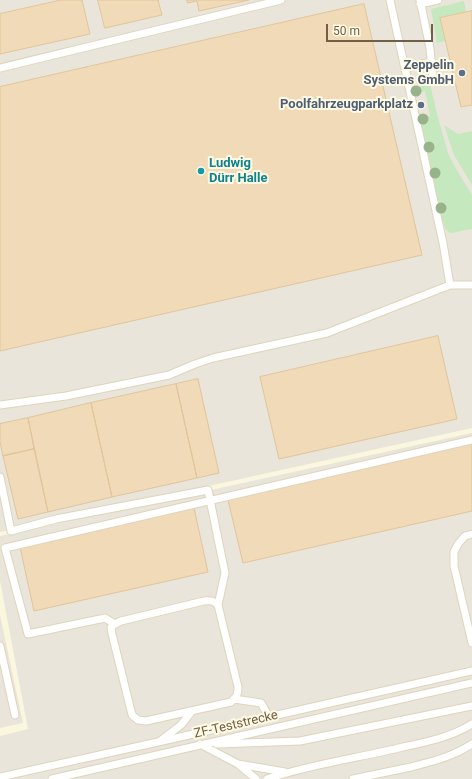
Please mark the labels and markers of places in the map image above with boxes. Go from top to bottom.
place label: Zeppelin Systems GmbH [364,58,454,89]
marker: Zeppelin Systems GmbH [457,68,467,78]
place label: Poolfahrzeugparkplatz [280,97,413,113]
marker: Poolfahrzeugparkplatz [416,100,426,110]
place label: Ludwig Dürr Halle [209,156,268,187]
marker: Ludwig Dürr Halle [196,166,206,176]

